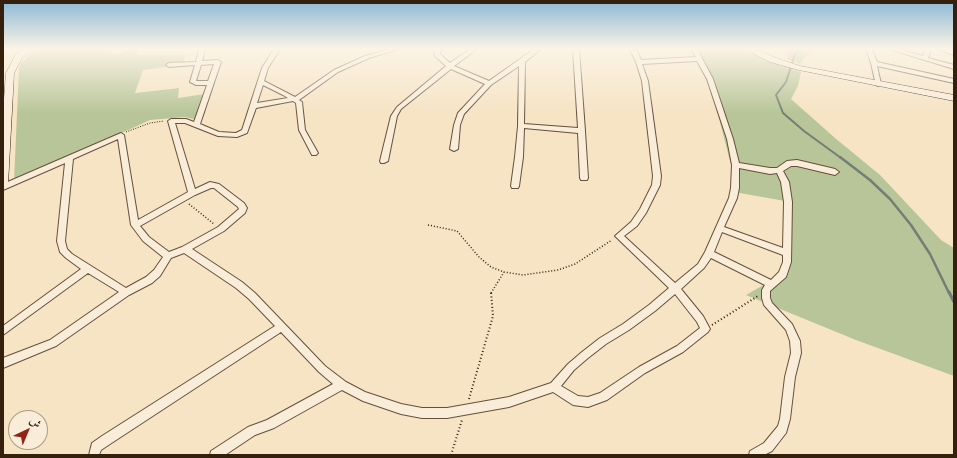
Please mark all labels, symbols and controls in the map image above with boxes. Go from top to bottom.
north arrow [8,410,48,450]
text: ش [27,413,44,431]

